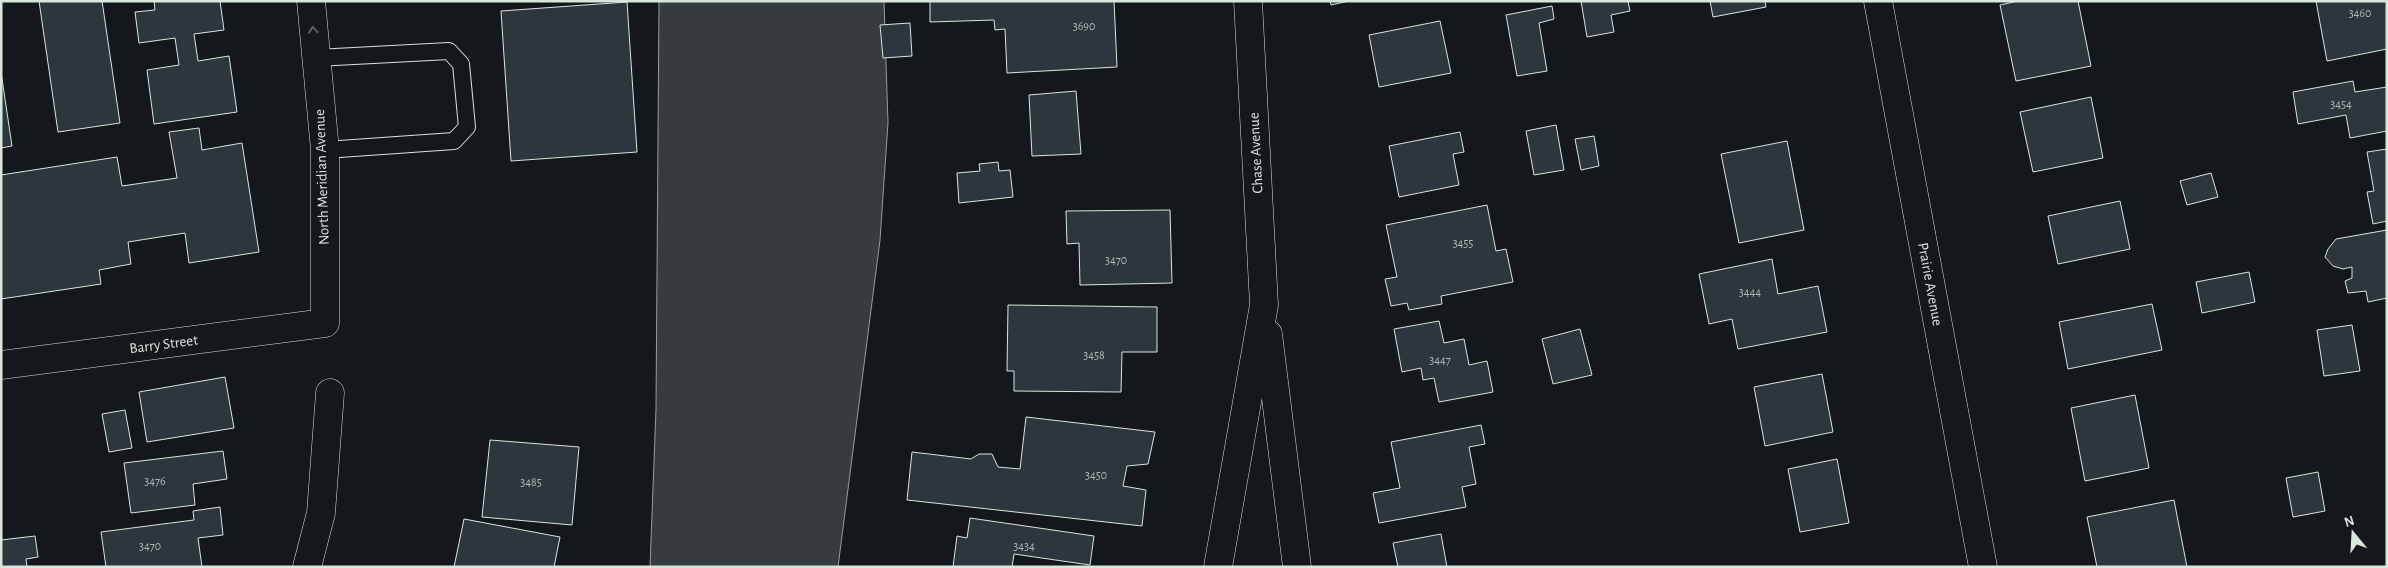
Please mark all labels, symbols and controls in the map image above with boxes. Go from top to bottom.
house number: 3460 [2349,7,2371,19]
house number: 3690 [1073,20,1095,32]
one-way arrow [308,25,319,33]
house number: 3454 [2330,98,2352,110]
street label: North Meridian Avenue [312,109,332,245]
street label: Chase Avenue [1246,112,1266,194]
house number: 3455 [1453,237,1473,249]
street label: Prairie Avenue [1915,241,1946,327]
house number: 3470 [1105,254,1127,266]
house number: 3444 [1739,286,1761,298]
street label: Barry Street [128,332,199,356]
house number: 3458 [1083,349,1105,361]
house number: 3447 [1429,354,1451,366]
house number: 3450 [1085,469,1107,481]
house number: 3476 [144,475,166,487]
house number: 3485 [520,476,542,488]
north arrow [2328,508,2378,558]
text: N [2342,513,2356,530]
house number: 3470 [139,540,161,552]
house number: 3434 [1013,540,1035,552]

